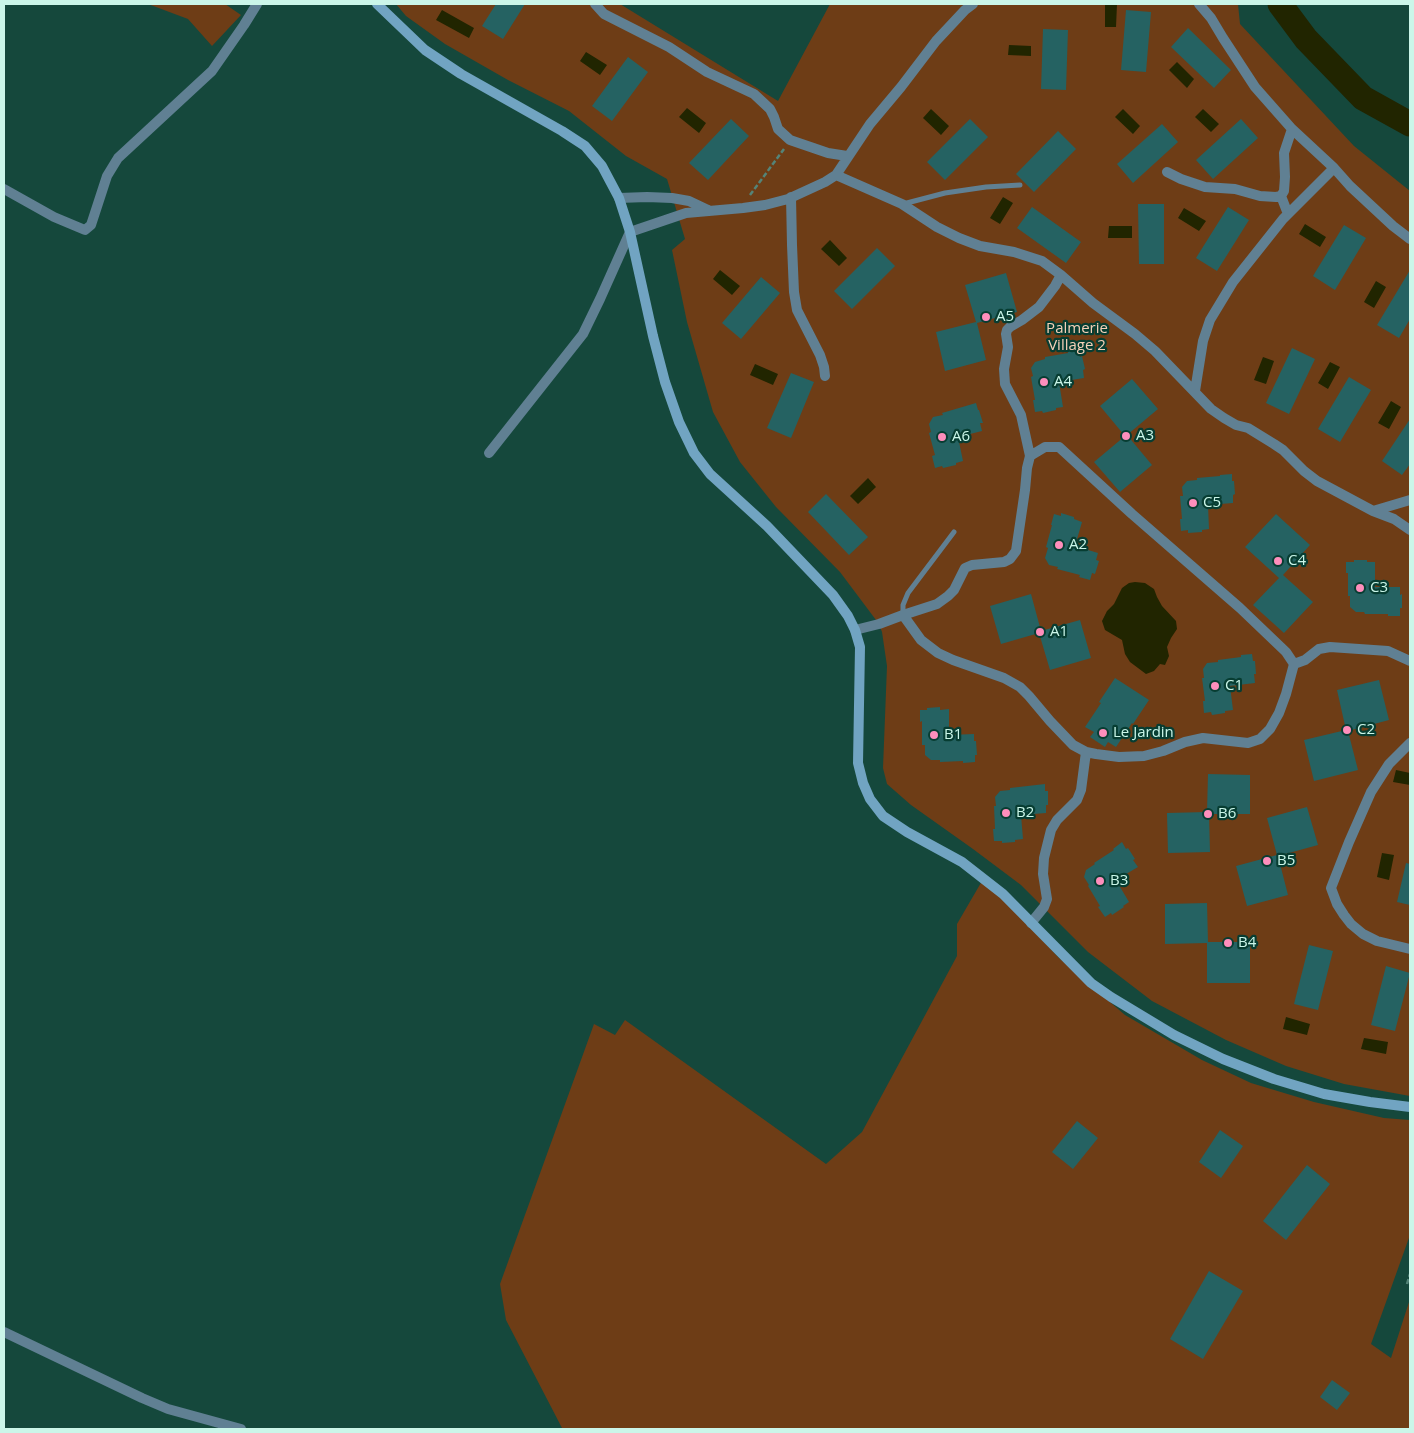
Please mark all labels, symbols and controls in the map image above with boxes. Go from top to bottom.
place label: A5 [996,308,1014,326]
marker: A5 [980,311,992,323]
park label: Palmerie Village 2 [1046,320,1108,355]
place label: A4 [1054,373,1072,391]
marker: A4 [1038,376,1050,388]
place label: A3 [1136,427,1154,445]
place label: A6 [952,428,970,446]
marker: A3 [1120,430,1132,442]
marker: A6 [936,431,948,443]
place label: C5 [1203,494,1221,512]
marker: C5 [1187,497,1199,509]
place label: A2 [1069,536,1087,554]
marker: A2 [1053,539,1065,551]
place label: C4 [1288,552,1306,570]
marker: C4 [1272,555,1284,567]
place label: C3 [1370,579,1388,597]
marker: C3 [1354,582,1366,594]
place label: A1 [1050,623,1068,641]
marker: A1 [1034,626,1046,638]
place label: C1 [1225,677,1243,695]
marker: C1 [1209,680,1221,692]
place label: C2 [1357,721,1375,739]
place label: Le Jardin [1113,724,1174,742]
marker: C2 [1341,724,1353,736]
place label: B1 [944,726,962,744]
marker: Le Jardin [1097,727,1109,739]
marker: B1 [928,729,940,741]
place label: B2 [1016,804,1034,822]
place label: B6 [1218,805,1236,823]
marker: B2 [1000,807,1012,819]
marker: B6 [1202,808,1214,820]
place label: B5 [1277,852,1295,870]
marker: B5 [1261,855,1273,867]
place label: B3 [1110,872,1128,890]
marker: B3 [1094,875,1106,887]
place label: B4 [1238,934,1256,952]
marker: B4 [1222,937,1234,949]

